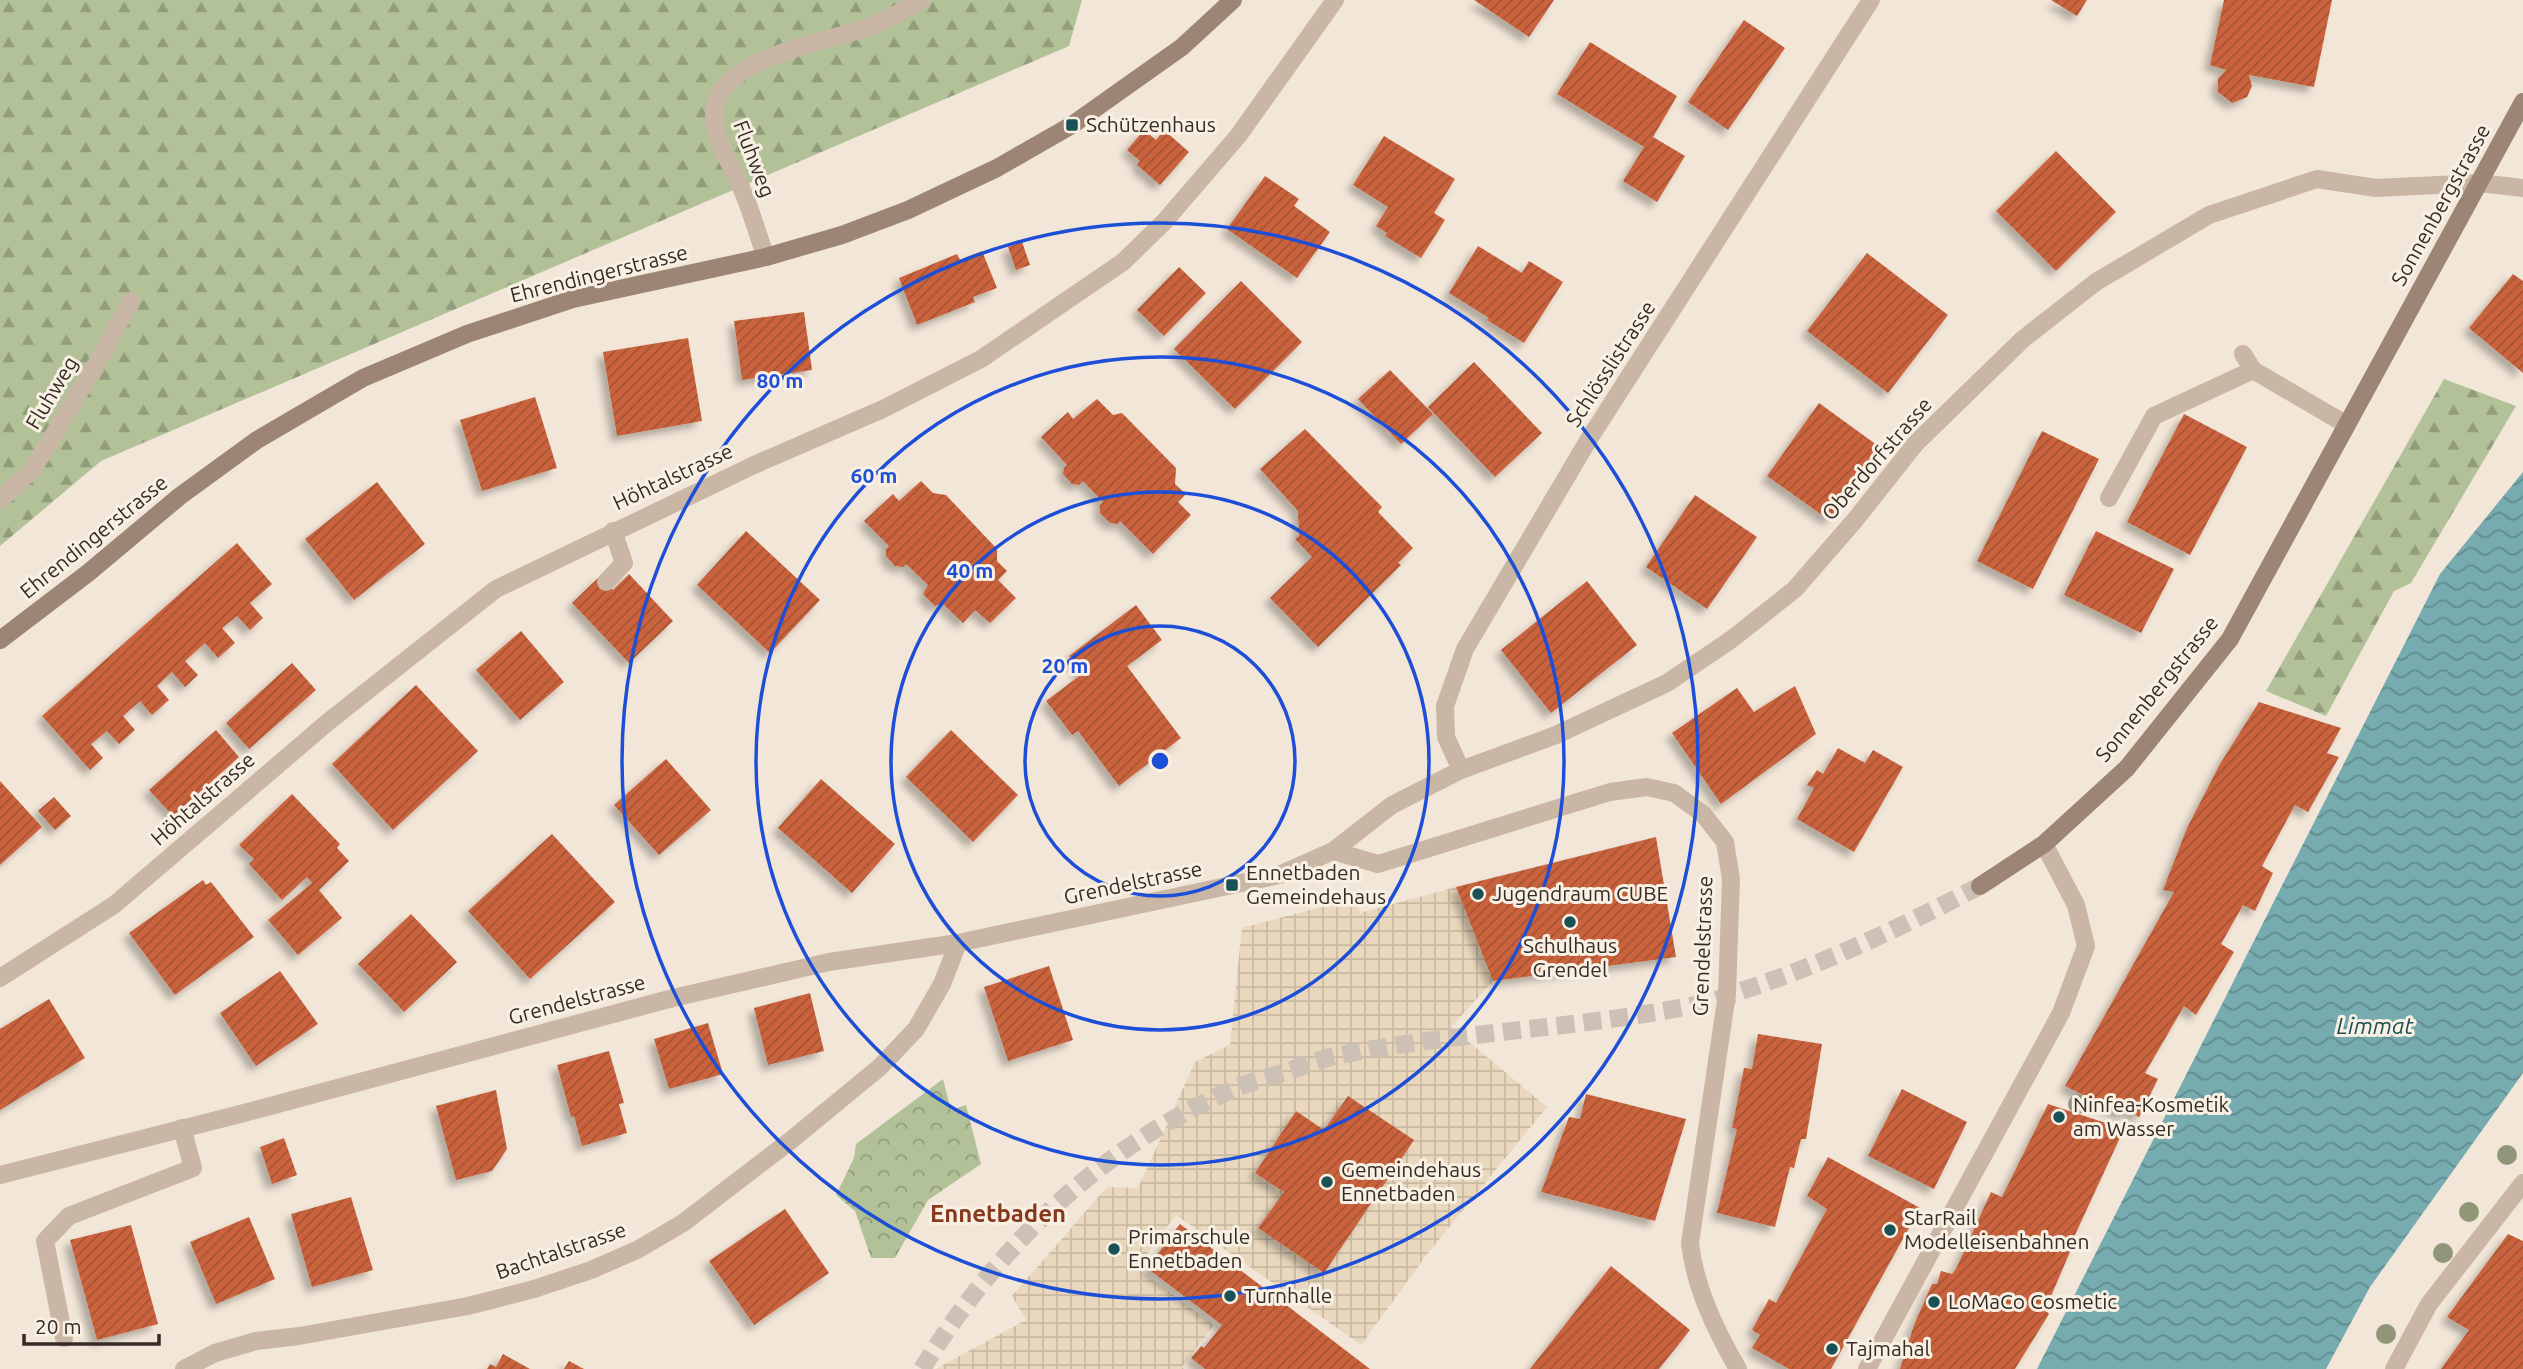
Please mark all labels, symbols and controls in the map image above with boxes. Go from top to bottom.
place label: Schützenhaus [1086,112,1216,136]
street label: Fluhweg [729,117,781,200]
marker: Schützenhaus [1064,117,1080,133]
street label: Sonnenbergstrasse [2386,120,2494,289]
street label: Ehrendingerstrasse [507,239,690,307]
street label: Schlösslistrasse [1561,296,1660,431]
street label: Fluhweg [20,352,82,433]
text: 80 m [757,368,803,392]
street label: Oberdorfstrasse [1816,392,1936,525]
street label: Höhtalstrasse [609,438,736,514]
text: 60 m [851,463,897,487]
street label: Ehrendingerstrasse [15,470,172,603]
text: 40 m [947,558,993,582]
street label: Sonnenbergstrasse [2090,611,2222,766]
text: 20 m [1042,653,1088,677]
street label: Höhtalstrasse [146,747,259,850]
centre of rings [1148,749,1172,773]
street label: Grendelstrasse [1061,856,1204,908]
place label: Ennetbaden Gemeindehaus [1246,860,1386,908]
street label: Grendelstrasse [1688,875,1716,1017]
marker: Ennetbaden Gemeindehaus [1224,877,1240,893]
place label: Jugendraum CUBE [1492,881,1668,905]
marker: Jugendraum CUBE [1470,886,1486,902]
marker: Schulhaus Grendel [1562,914,1578,930]
place label: Schulhaus Grendel [1523,933,1617,981]
street label: Grendelstrasse [506,969,648,1029]
water label: Limmat [2337,1013,2414,1038]
place label: Ninfea-Kosmetik am Wasser [2073,1092,2230,1140]
marker: Ninfea-Kosmetik am Wasser [2051,1109,2067,1125]
place label: Gemeindehaus Ennetbaden [1341,1157,1481,1205]
marker: Gemeindehaus Ennetbaden [1319,1174,1335,1190]
district label: Ennetbaden [930,1200,1066,1227]
place label: StarRail Modelleisenbahnen [1904,1205,2089,1253]
street label: Bachtalstrasse [492,1217,629,1284]
marker: StarRail Modelleisenbahnen [1882,1222,1898,1238]
place label: Primarschule Ennetbaden [1128,1224,1250,1272]
marker: Primarschule Ennetbaden [1106,1241,1122,1257]
place label: Turnhalle [1244,1283,1332,1307]
marker: Turnhalle [1222,1288,1238,1304]
place label: LoMaCo Cosmetic [1948,1289,2117,1313]
marker: LoMaCo Cosmetic [1926,1294,1942,1310]
scale bar [24,1302,159,1346]
text: 20 m [35,1314,82,1338]
place label: Tajmahal [1846,1336,1930,1360]
marker: Tajmahal [1824,1341,1840,1357]

